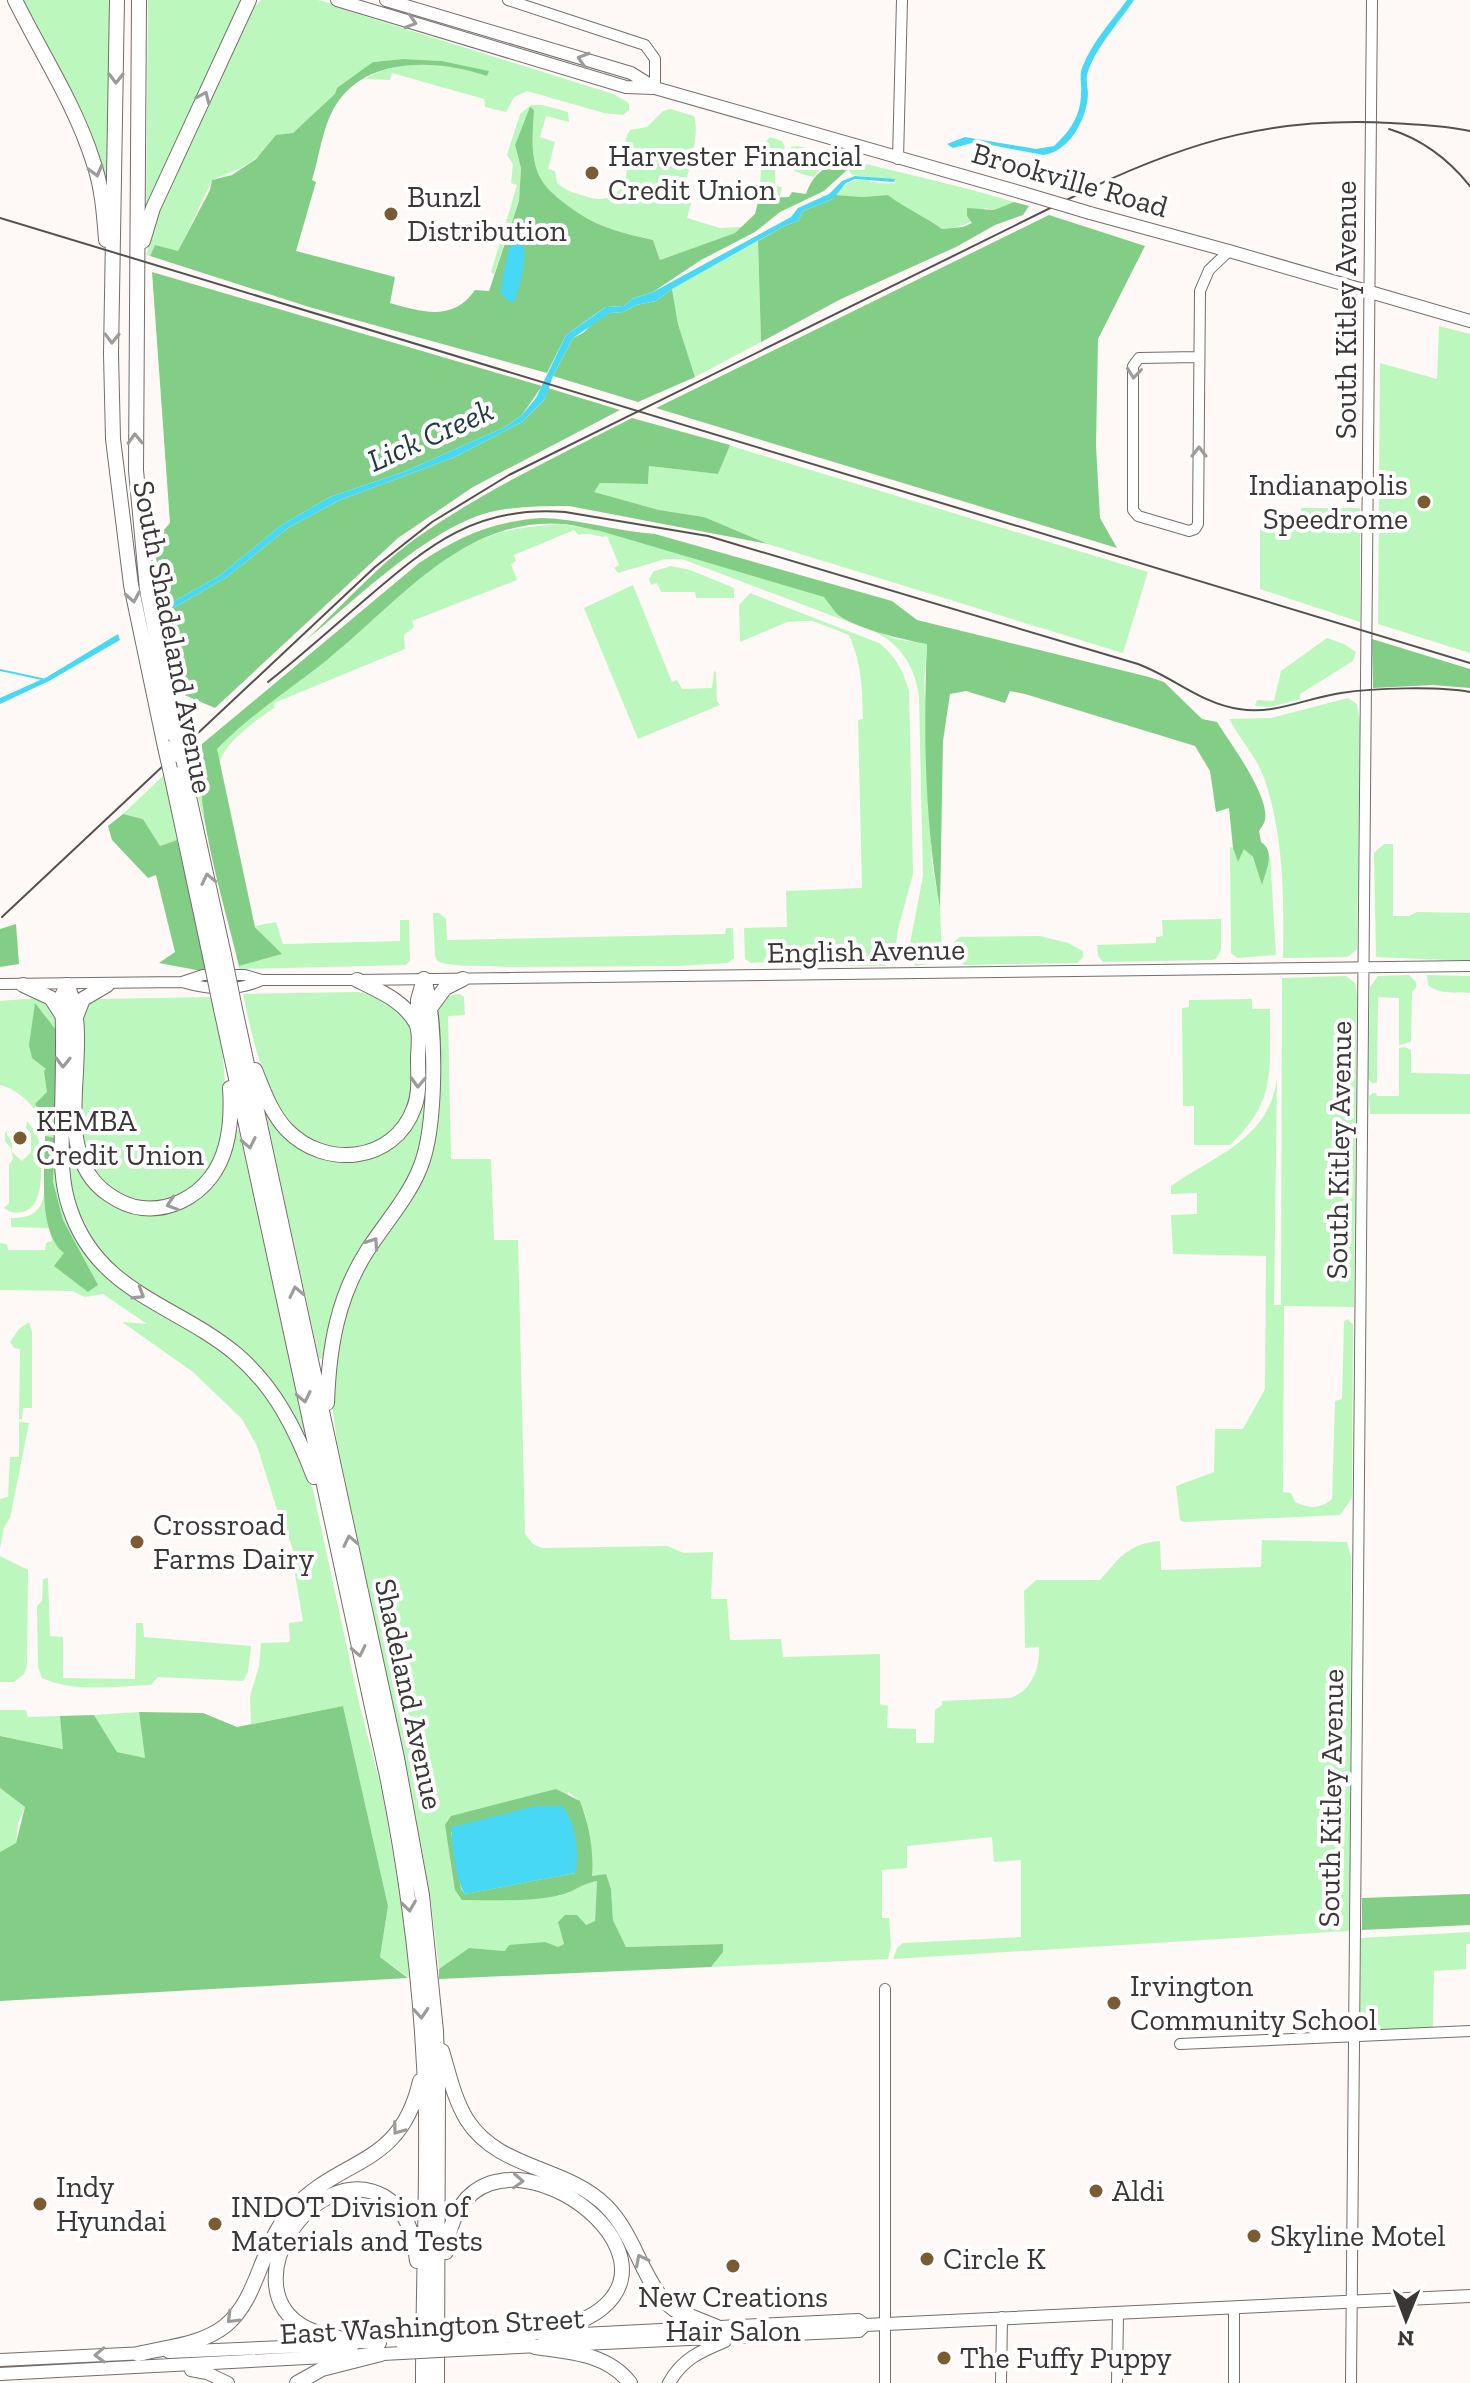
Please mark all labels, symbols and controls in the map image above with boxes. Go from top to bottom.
one-way arrow [404,13,418,29]
one-way arrow [577,52,591,68]
one-way arrow [108,72,125,85]
one-way arrow [194,91,210,105]
street label: Brookville Road [968,135,1173,225]
place label: Harvester Financial Credit Union [608,138,862,208]
one-way arrow [86,164,103,178]
marker: Harvester Financial Credit Union [583,164,601,182]
place label: Bunzl Distribution [407,179,567,249]
street label: South Kitley Avenue [1328,181,1364,439]
marker: Bunzl Distribution [382,205,400,223]
one-way arrow [103,332,120,345]
one-way arrow [1126,367,1143,380]
water label: Lick Creek [361,391,499,479]
one-way arrow [126,432,143,445]
one-way arrow [1190,445,1208,458]
place label: Indianapolis Speedrome [1249,467,1408,537]
street label: South Shadeland Avenue [125,478,221,796]
marker: Indianapolis Speedrome [1415,493,1433,511]
one-way arrow [123,590,140,603]
one-way arrow [200,873,217,886]
street label: English Avenue [767,931,965,971]
street label: South Kitley Avenue [1319,1020,1359,1280]
one-way arrow [54,1056,71,1069]
one-way arrow [409,1076,427,1089]
place label: KEMBA Credit Union [36,1103,204,1173]
marker: KEMBA Credit Union [11,1129,29,1147]
one-way arrow [240,1136,257,1149]
one-way arrow [166,1194,180,1210]
one-way arrow [363,1237,378,1251]
one-way arrow [130,1284,145,1300]
one-way arrow [288,1286,305,1300]
one-way arrow [295,1390,312,1403]
place label: Crossroad Farms Dairy [153,1507,315,1577]
marker: Crossroad Farms Dairy [128,1533,146,1551]
one-way arrow [342,1534,359,1548]
street label: Shadeland Avenue [367,1575,451,1813]
one-way arrow [350,1644,367,1658]
street label: South Kitley Avenue [1311,1668,1351,1928]
one-way arrow [400,1899,417,1913]
place label: Irvington Community School [1130,1968,1377,2038]
marker: Irvington Community School [1105,1994,1123,2012]
one-way arrow [412,2007,429,2020]
one-way arrow [393,2121,408,2135]
place label: Indy Hyundai [56,2169,166,2239]
one-way arrow [512,2173,525,2190]
place label: Aldi [1112,2173,1164,2209]
marker: Aldi [1087,2182,1105,2200]
place label: INDOT Division of Materials and Tests [231,2189,483,2259]
marker: Indy Hyundai [31,2195,49,2213]
marker: INDOT Division of Materials and Tests [206,2215,224,2233]
place label: Skyline Motel [1270,2218,1445,2254]
marker: Skyline Motel [1245,2227,1263,2245]
place label: Circle K [943,2241,1046,2277]
marker: Circle K [918,2250,936,2268]
one-way arrow [636,2254,651,2269]
marker: New Creations Hair Salon [724,2257,742,2275]
place label: New Creations Hair Salon [638,2279,828,2349]
north arrow [1366,2279,1446,2359]
street label: East Washington Street [279,2300,585,2352]
one-way arrow [227,2309,242,2323]
text: N [1397,2325,1414,2352]
place label: The Fuffy Puppy [960,2340,1172,2376]
one-way arrow [93,2347,106,2364]
marker: The Fuffy Puppy [935,2349,953,2367]

